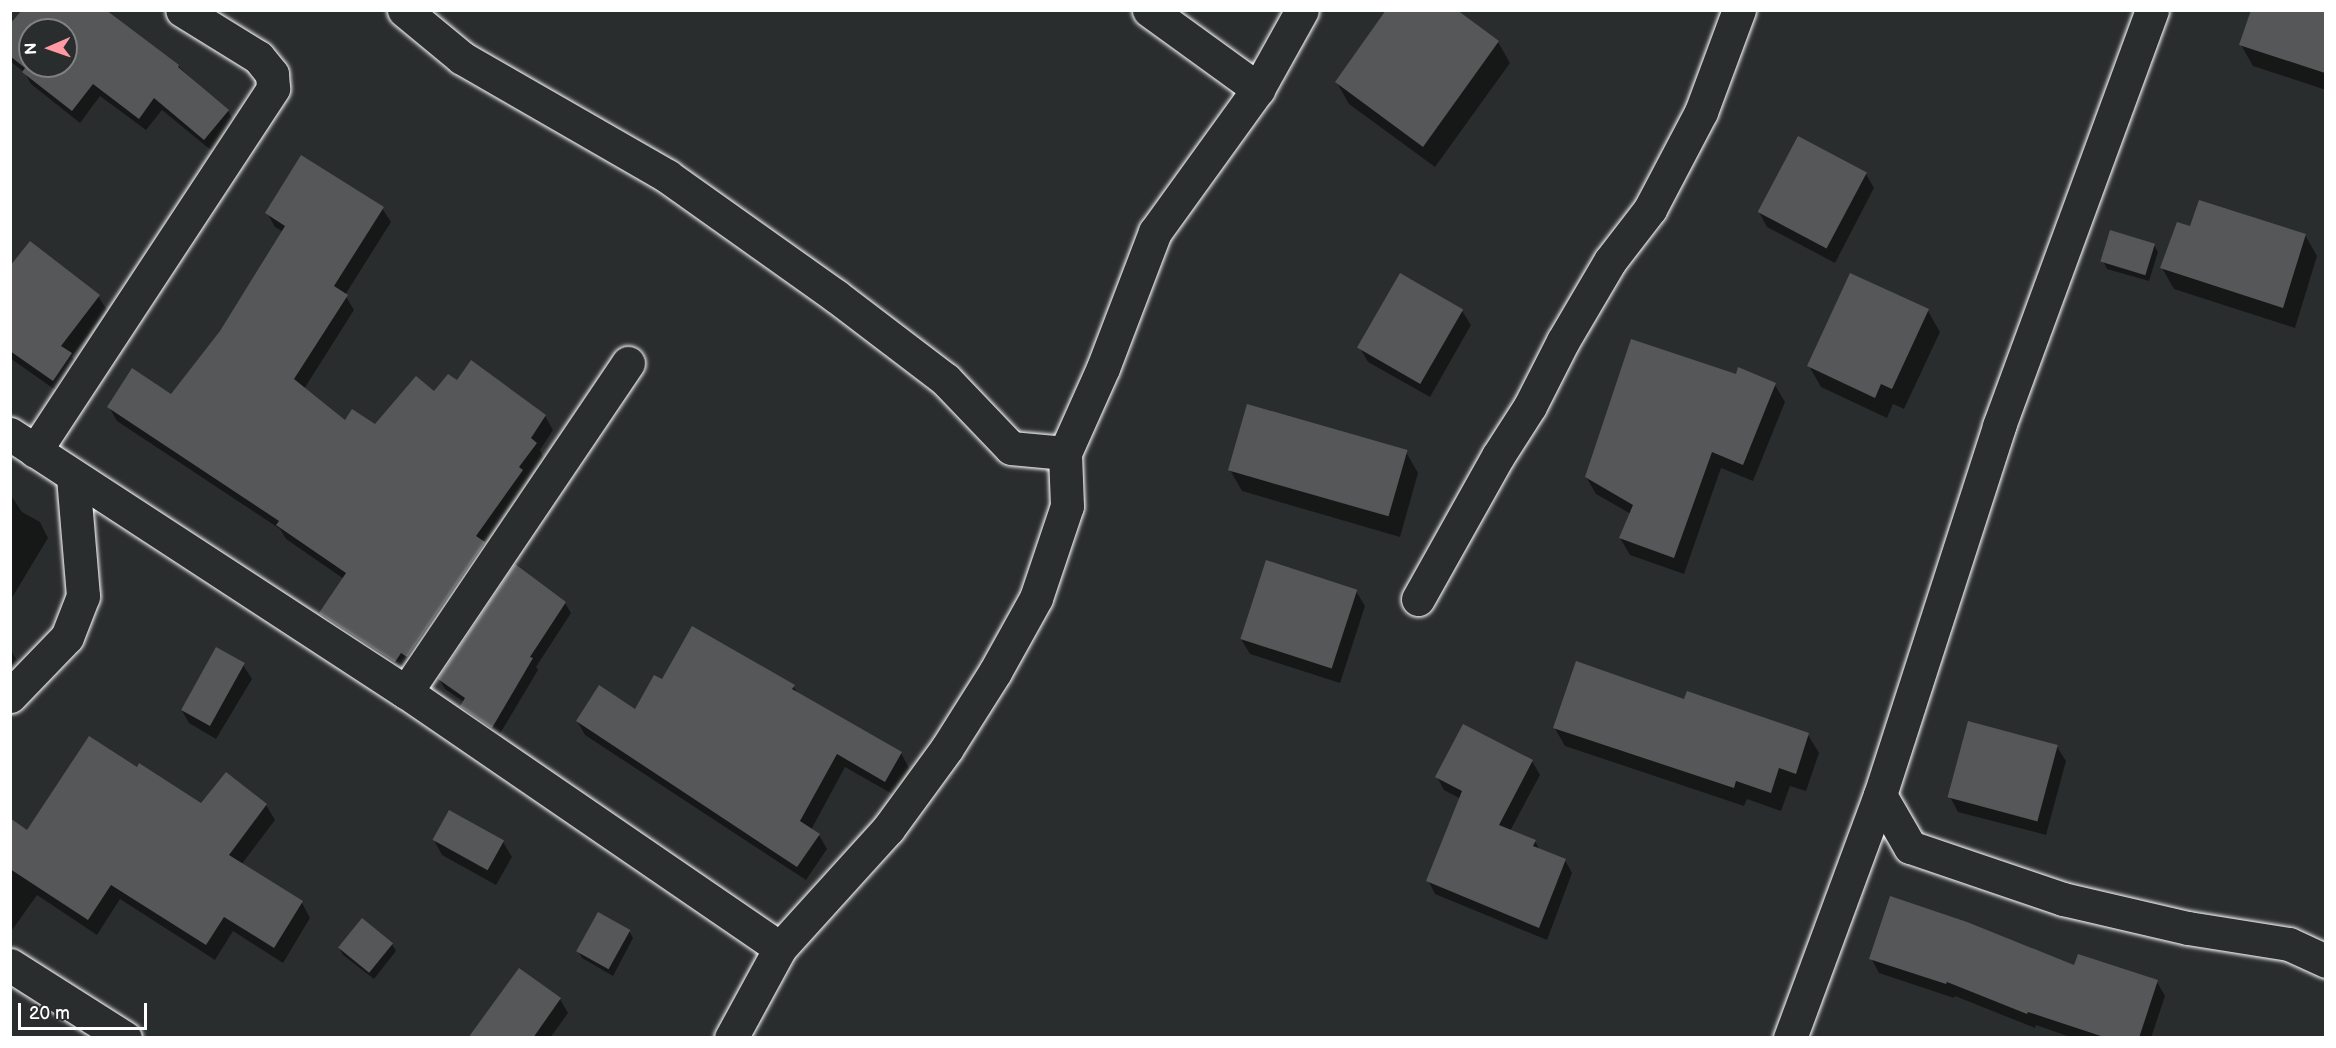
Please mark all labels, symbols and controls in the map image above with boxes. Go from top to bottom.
north arrow [18,18,78,78]
text: N [22,42,41,55]
scale bar [21,991,150,1029]
text: 20 m [29,1003,70,1024]

